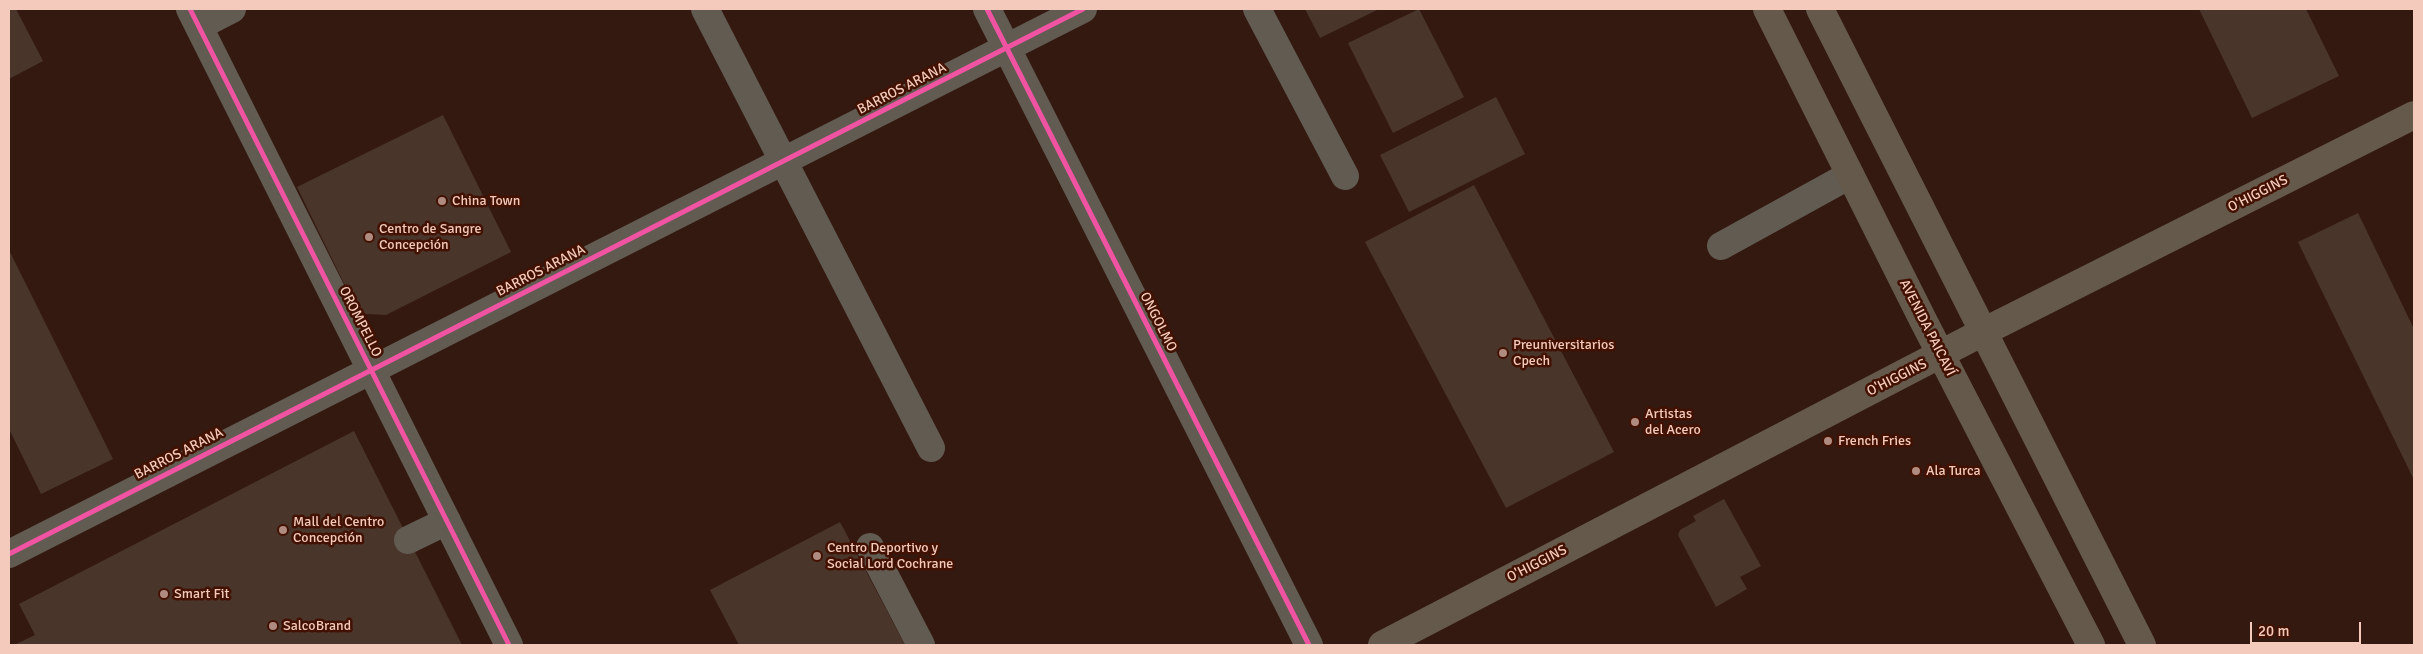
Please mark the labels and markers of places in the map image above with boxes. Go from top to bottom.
place label: China Town [452,193,520,209]
marker: China Town [436,195,448,207]
place label: Centro de Sangre Concepción [379,221,481,253]
marker: Centro de Sangre Concepción [363,231,375,243]
place label: Preuniversitarios Cpech [1513,337,1614,370]
marker: Preuniversitarios Cpech [1497,347,1509,359]
place label: Artistas del Acero [1645,406,1701,438]
marker: Artistas del Acero [1629,416,1641,428]
place label: French Fries [1838,433,1911,449]
marker: French Fries [1822,435,1834,447]
place label: Ala Turca [1926,463,1981,479]
marker: Ala Turca [1910,465,1922,477]
place label: Mall del Centro Concepción [293,514,384,546]
marker: Mall del Centro Concepción [277,524,289,536]
place label: Centro Deportivo y Social Lord Cochrane [827,540,953,572]
marker: Centro Deportivo y Social Lord Cochrane [811,550,823,562]
place label: Smart Fit [174,586,229,602]
marker: Smart Fit [158,588,170,600]
place label: SalcoBrand [283,618,351,634]
marker: SalcoBrand [267,620,279,632]

